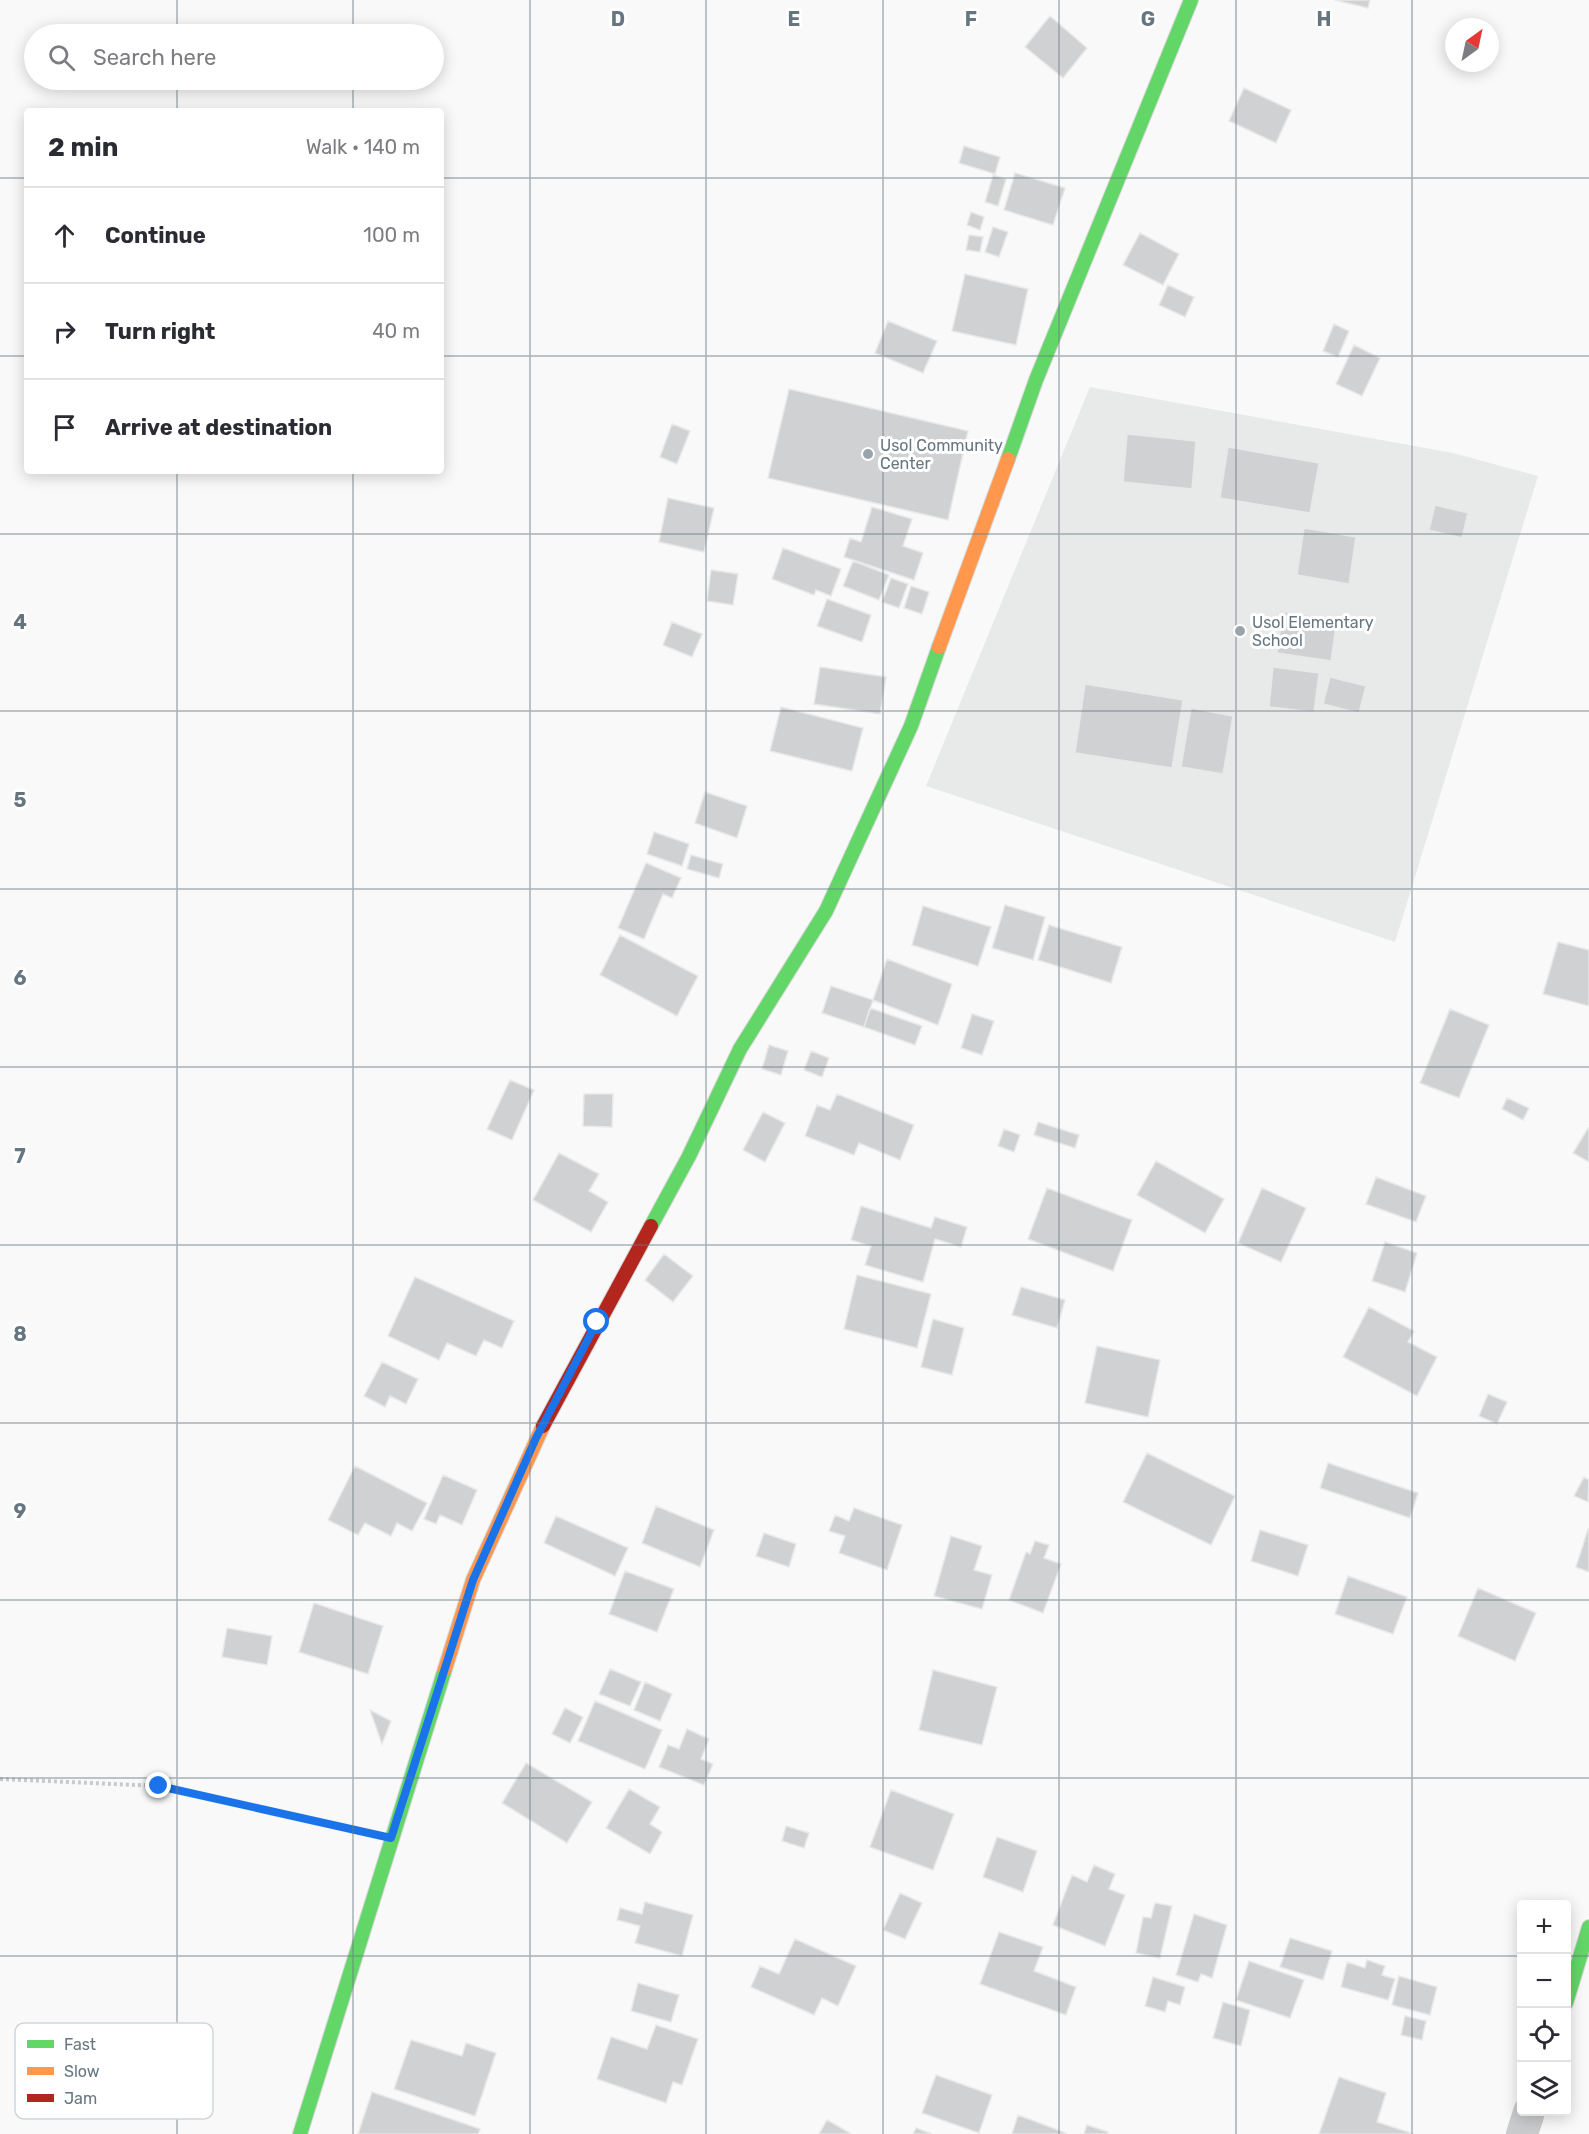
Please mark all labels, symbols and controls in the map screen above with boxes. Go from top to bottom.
text: D [611,7,625,31]
text: E [788,7,800,31]
text: F [965,7,977,31]
text: G [1141,7,1155,31]
text: H [1317,7,1331,31]
north arrow [1445,18,1499,72]
search box [24,24,444,90]
icon: search [45,41,78,74]
text: Search here [93,44,216,71]
text: 2 min [48,132,118,163]
text: Walk · 140 m [306,135,420,159]
icon: ahead [48,219,81,252]
text: Continue [105,222,206,249]
text: 100 m [363,223,420,247]
icon: right [48,315,81,348]
text: Turn right [105,318,215,345]
text: 40 m [372,319,420,343]
icon: arrive [48,411,81,444]
text: Arrive at destination [105,414,332,441]
place label: Usol Community Center [880,436,1003,473]
marker: Usol Community Center [861,447,875,461]
text: 4 [13,610,27,634]
place label: Usol Elementary School [1252,613,1374,650]
marker: Usol Elementary School [1233,624,1247,638]
text: 5 [14,788,27,812]
text: 6 [13,966,27,990]
text: 7 [14,1144,26,1168]
route start [583,1308,609,1334]
text: 8 [13,1322,27,1346]
text: 9 [14,1499,27,1523]
route end [145,1772,171,1798]
map controls [1517,1900,1571,2116]
button: + [1517,1900,1571,1954]
button: − [1517,1954,1571,2008]
button: locate [1517,2008,1571,2062]
legend [15,2023,213,2119]
text: Fast [64,2035,96,2054]
text: Slow [64,2062,100,2081]
button: layers [1517,2062,1571,2116]
text: Jam [64,2089,97,2108]

